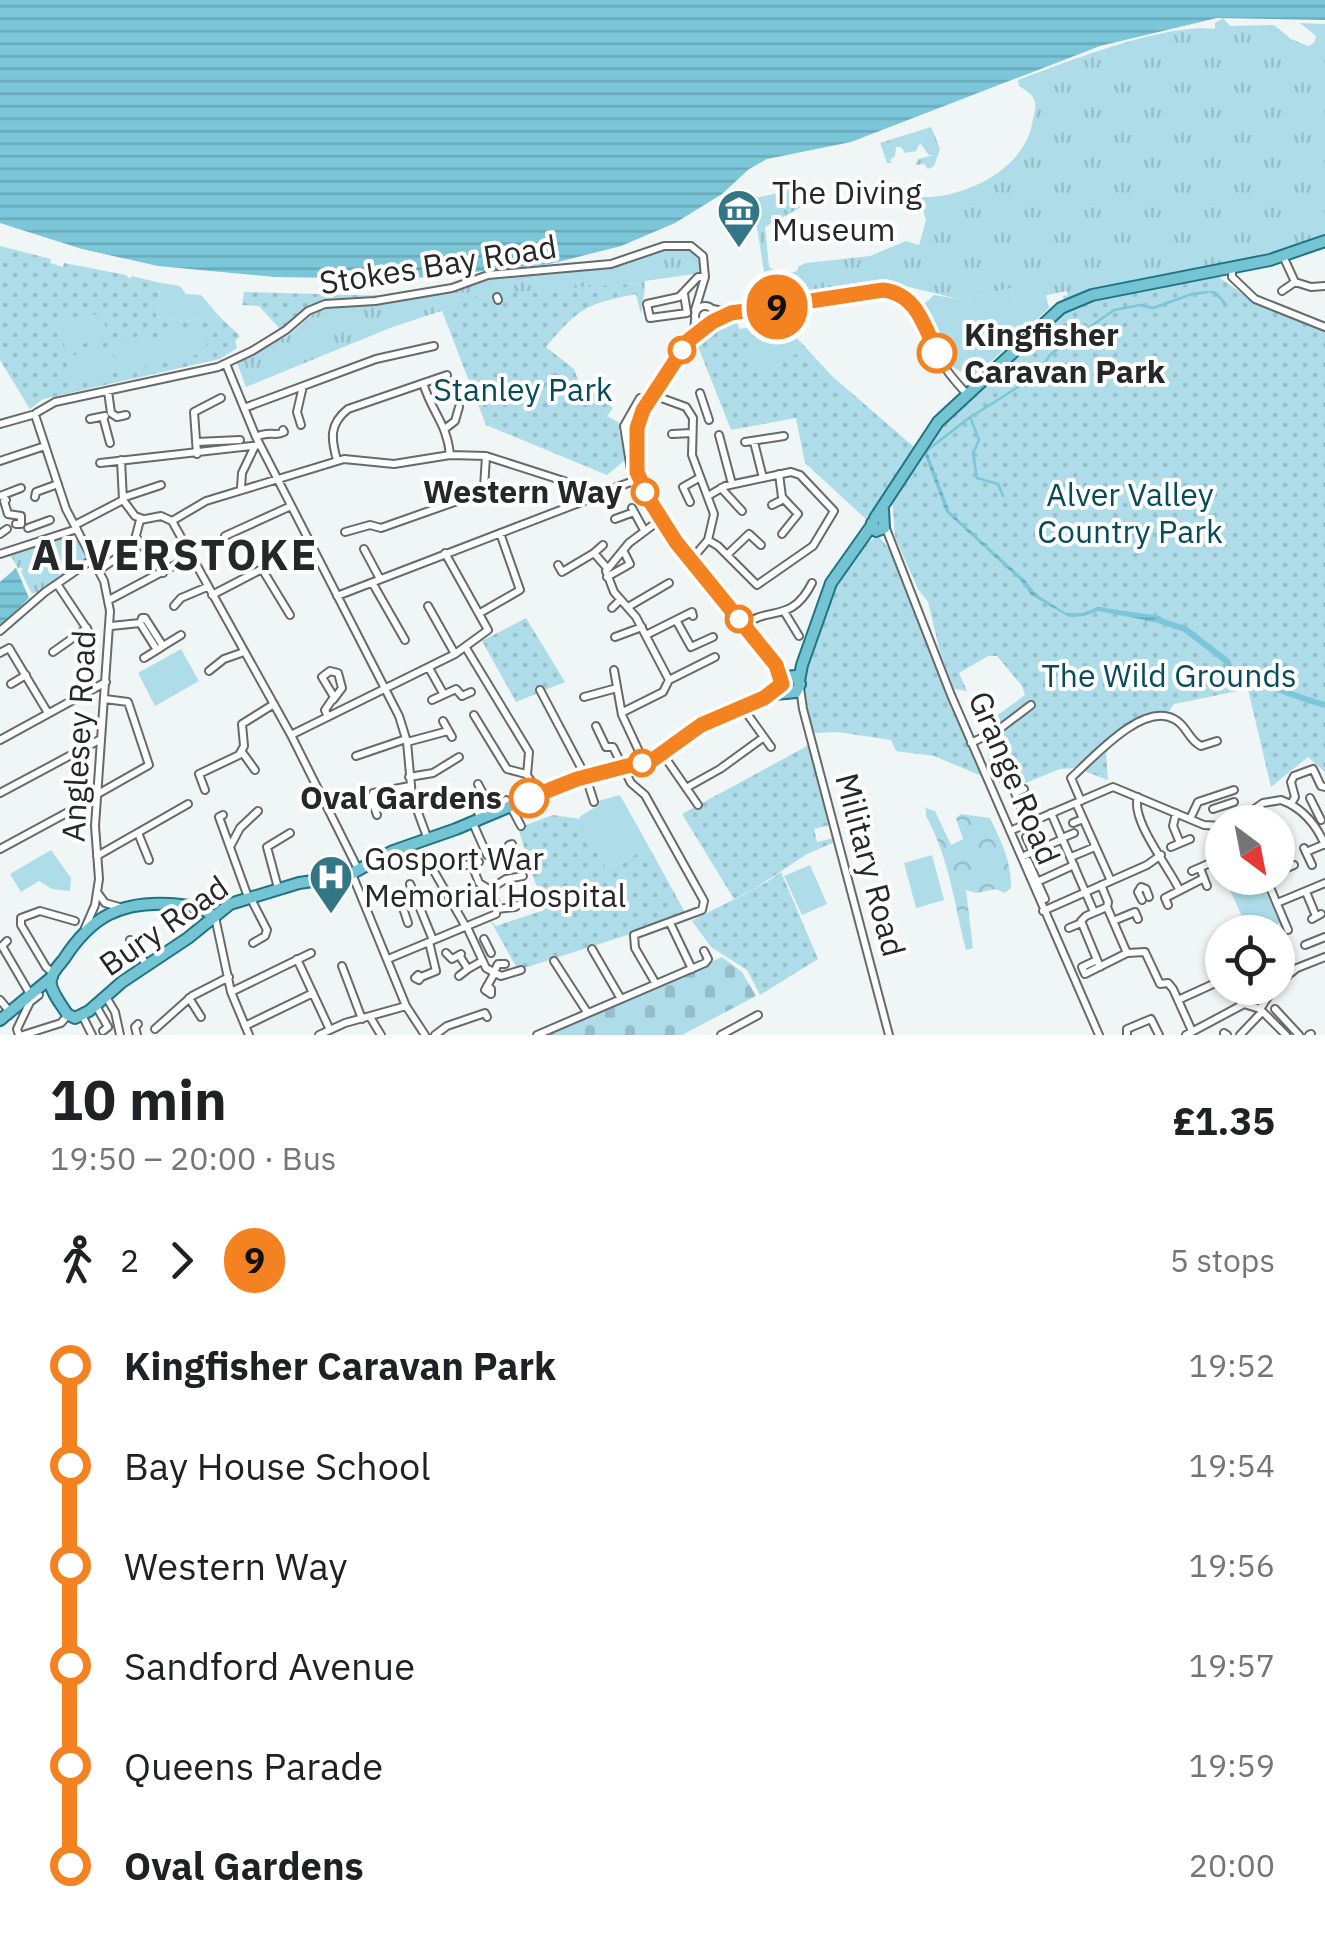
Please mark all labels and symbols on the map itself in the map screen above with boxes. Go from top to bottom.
place label: The Diving Museum [772,171,922,250]
museum icon: The Diving Museum [716,188,762,249]
street label: Stokes Bay Road [316,225,559,303]
line badge: 9 [744,274,810,340]
place label: Kingfisher Caravan Park [964,313,1166,392]
marker: Kingfisher Caravan Park [918,334,956,372]
unlabelled marker [669,337,695,363]
park label: Stanley Park [433,368,613,410]
place label: Western Way [423,470,622,512]
park label: Alver Valley Country Park [1037,473,1223,552]
marker: Western Way [632,479,658,505]
district label: ALVERSTOKE [31,527,319,582]
unlabelled marker [726,606,752,632]
street label: Anglesey Road [51,629,105,843]
park label: The Wild Grounds [1041,654,1297,696]
street label: Grange Road [960,684,1070,871]
unlabelled marker [629,750,655,776]
street label: Military Road [826,768,916,961]
place label: Oval Gardens [300,776,502,818]
marker: Oval Gardens [510,779,548,817]
north arrow [1205,805,1295,895]
place label: Gosport War Memorial Hospital [364,837,626,916]
hospital icon: Gosport War Memorial Hospital [308,854,354,915]
street label: Bury Road [91,865,236,985]

